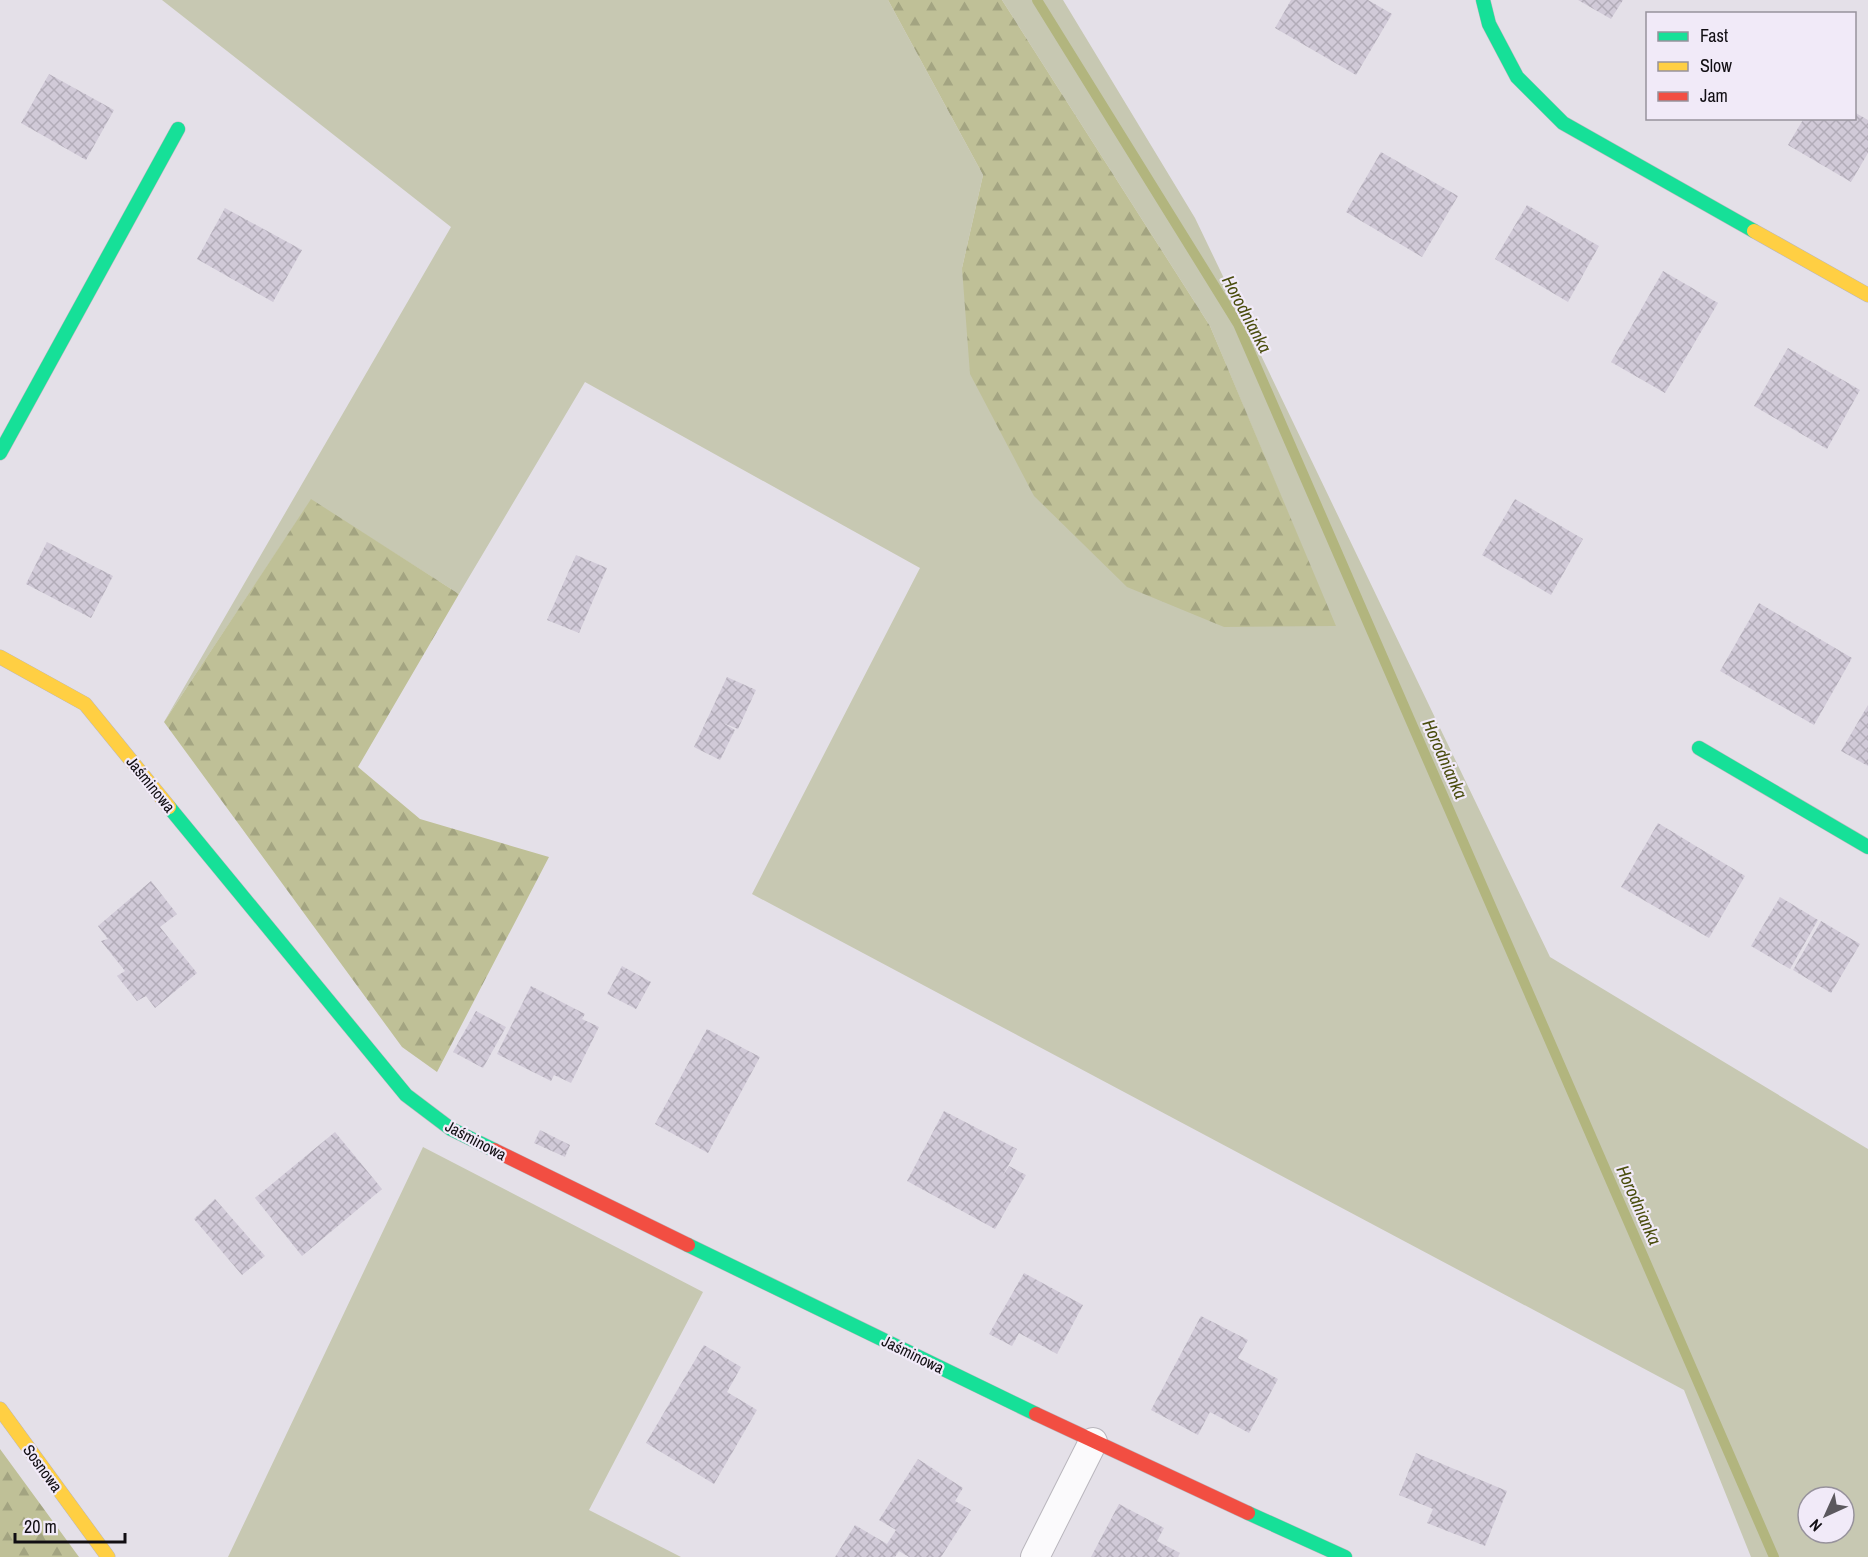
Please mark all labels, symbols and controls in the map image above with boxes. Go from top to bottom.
legend [1646,12,1856,120]
text: Fast [1700,23,1728,48]
text: Slow [1700,53,1732,78]
text: Jam [1700,83,1728,108]
water label: Horodnianka [1216,271,1278,357]
water label: Horodnianka [1416,715,1474,803]
street label: Jaśminowa [122,751,181,817]
street label: Jaśminowa [442,1115,511,1166]
water label: Horodnianka [1610,1161,1668,1249]
street label: Jaśminowa [878,1330,948,1379]
street label: Sosnowa [18,1440,68,1497]
north arrow [1796,1485,1856,1545]
scale bar [15,1506,124,1544]
text: 20 m [24,1514,57,1539]
text: N [1804,1514,1827,1537]

